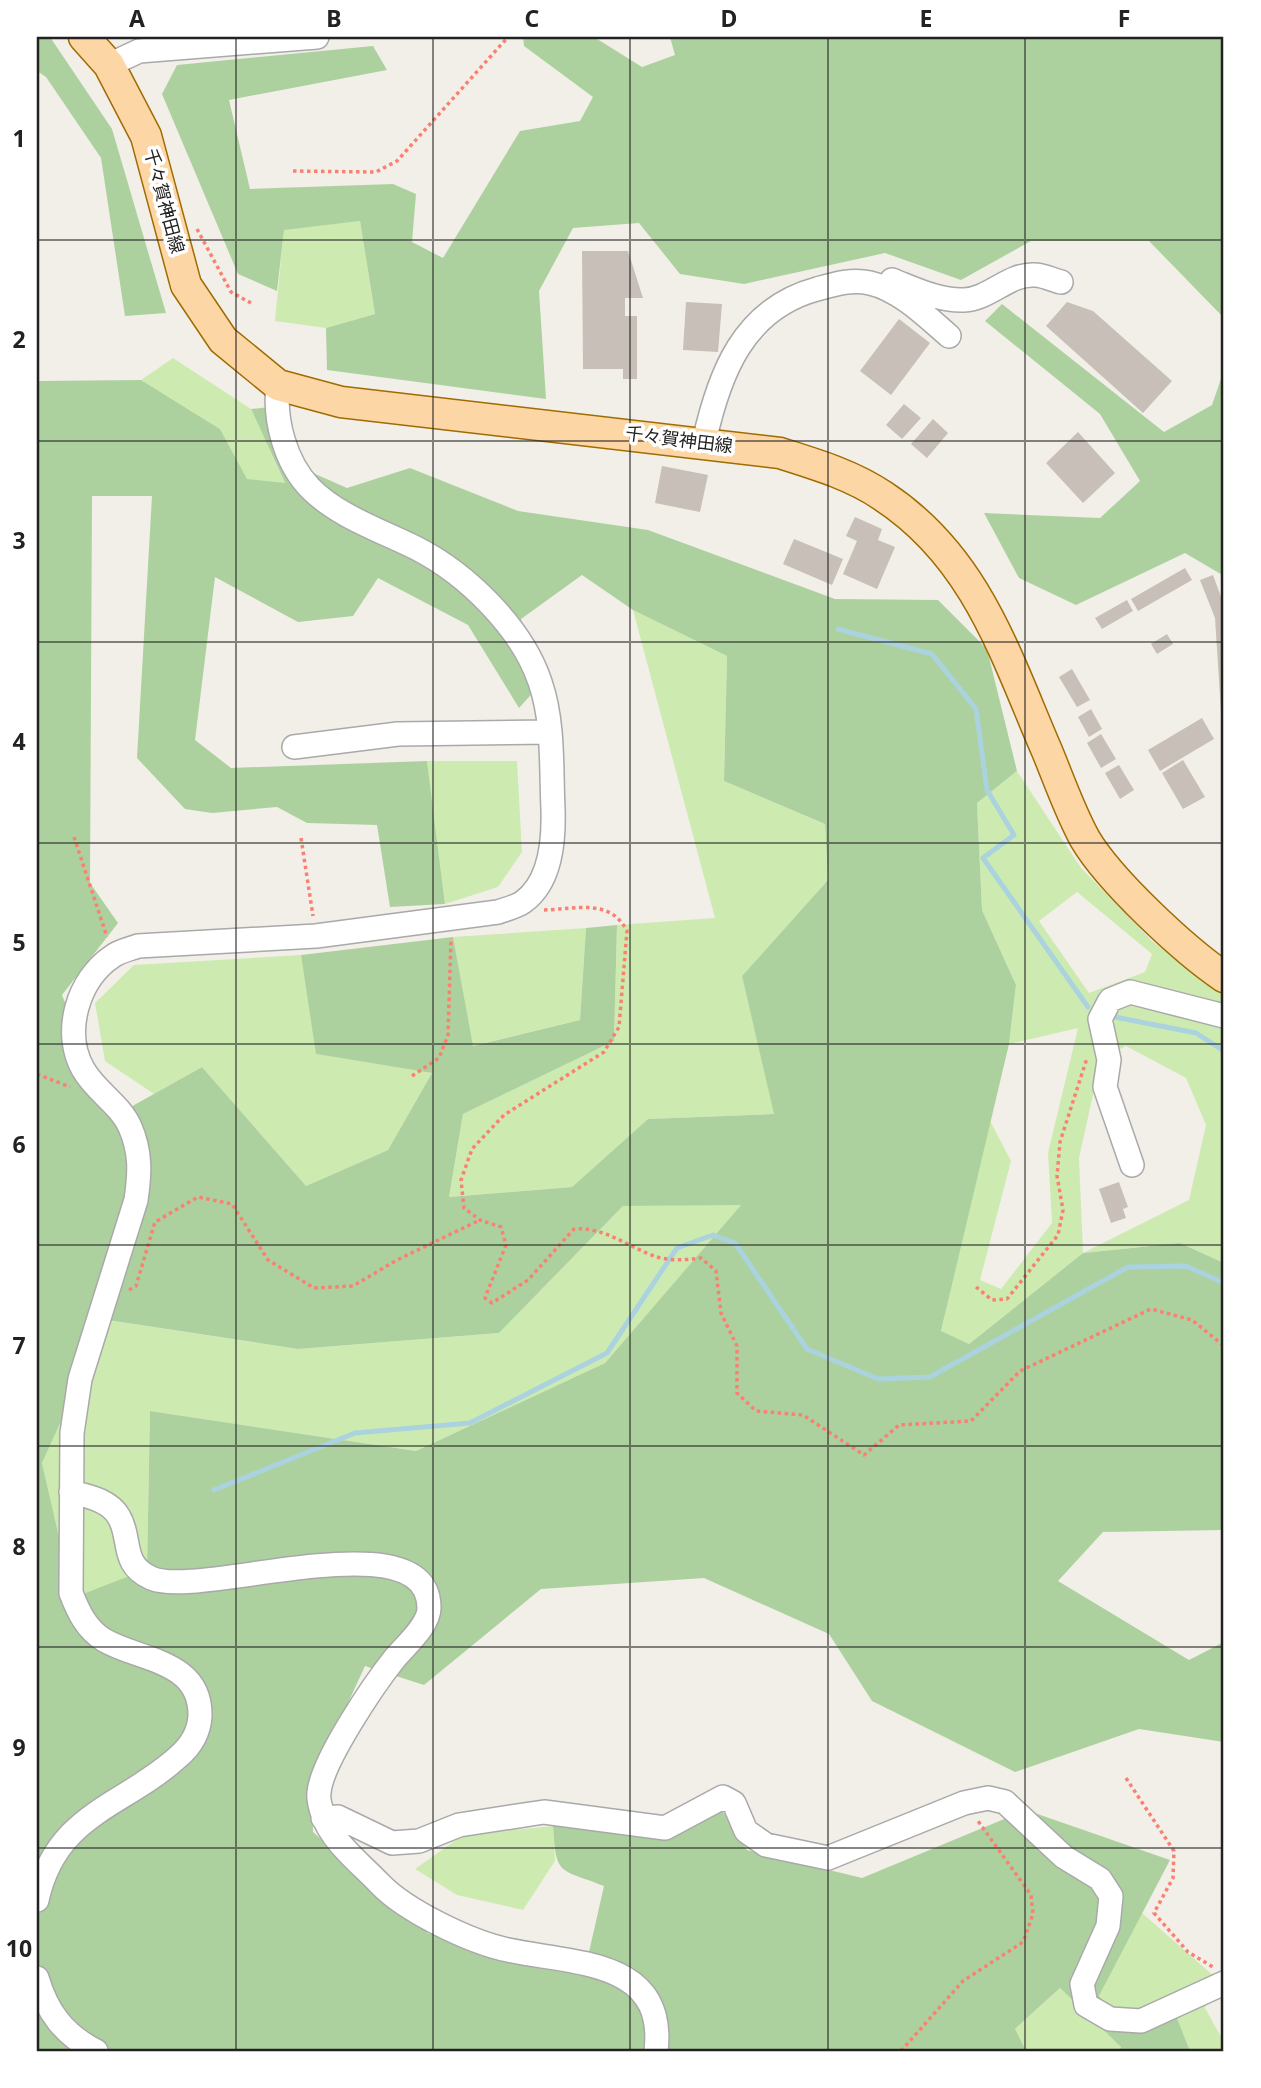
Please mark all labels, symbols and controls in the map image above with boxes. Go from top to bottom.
text: A [129,2,145,34]
text: B [326,2,342,34]
text: C [525,2,540,34]
text: D [721,2,737,34]
text: E [920,2,932,34]
text: F [1118,2,1130,34]
text: 1 [12,122,26,154]
street label: 千々賀神田線 [139,145,191,256]
text: 2 [12,323,26,355]
street label: 千々賀神田線 [624,421,734,457]
text: 3 [12,524,26,556]
text: 4 [12,725,26,757]
text: 5 [12,926,26,958]
text: 6 [12,1128,26,1160]
text: 7 [12,1329,26,1361]
text: 8 [12,1530,26,1562]
text: 9 [12,1731,26,1763]
text: 10 [6,1932,32,1964]

